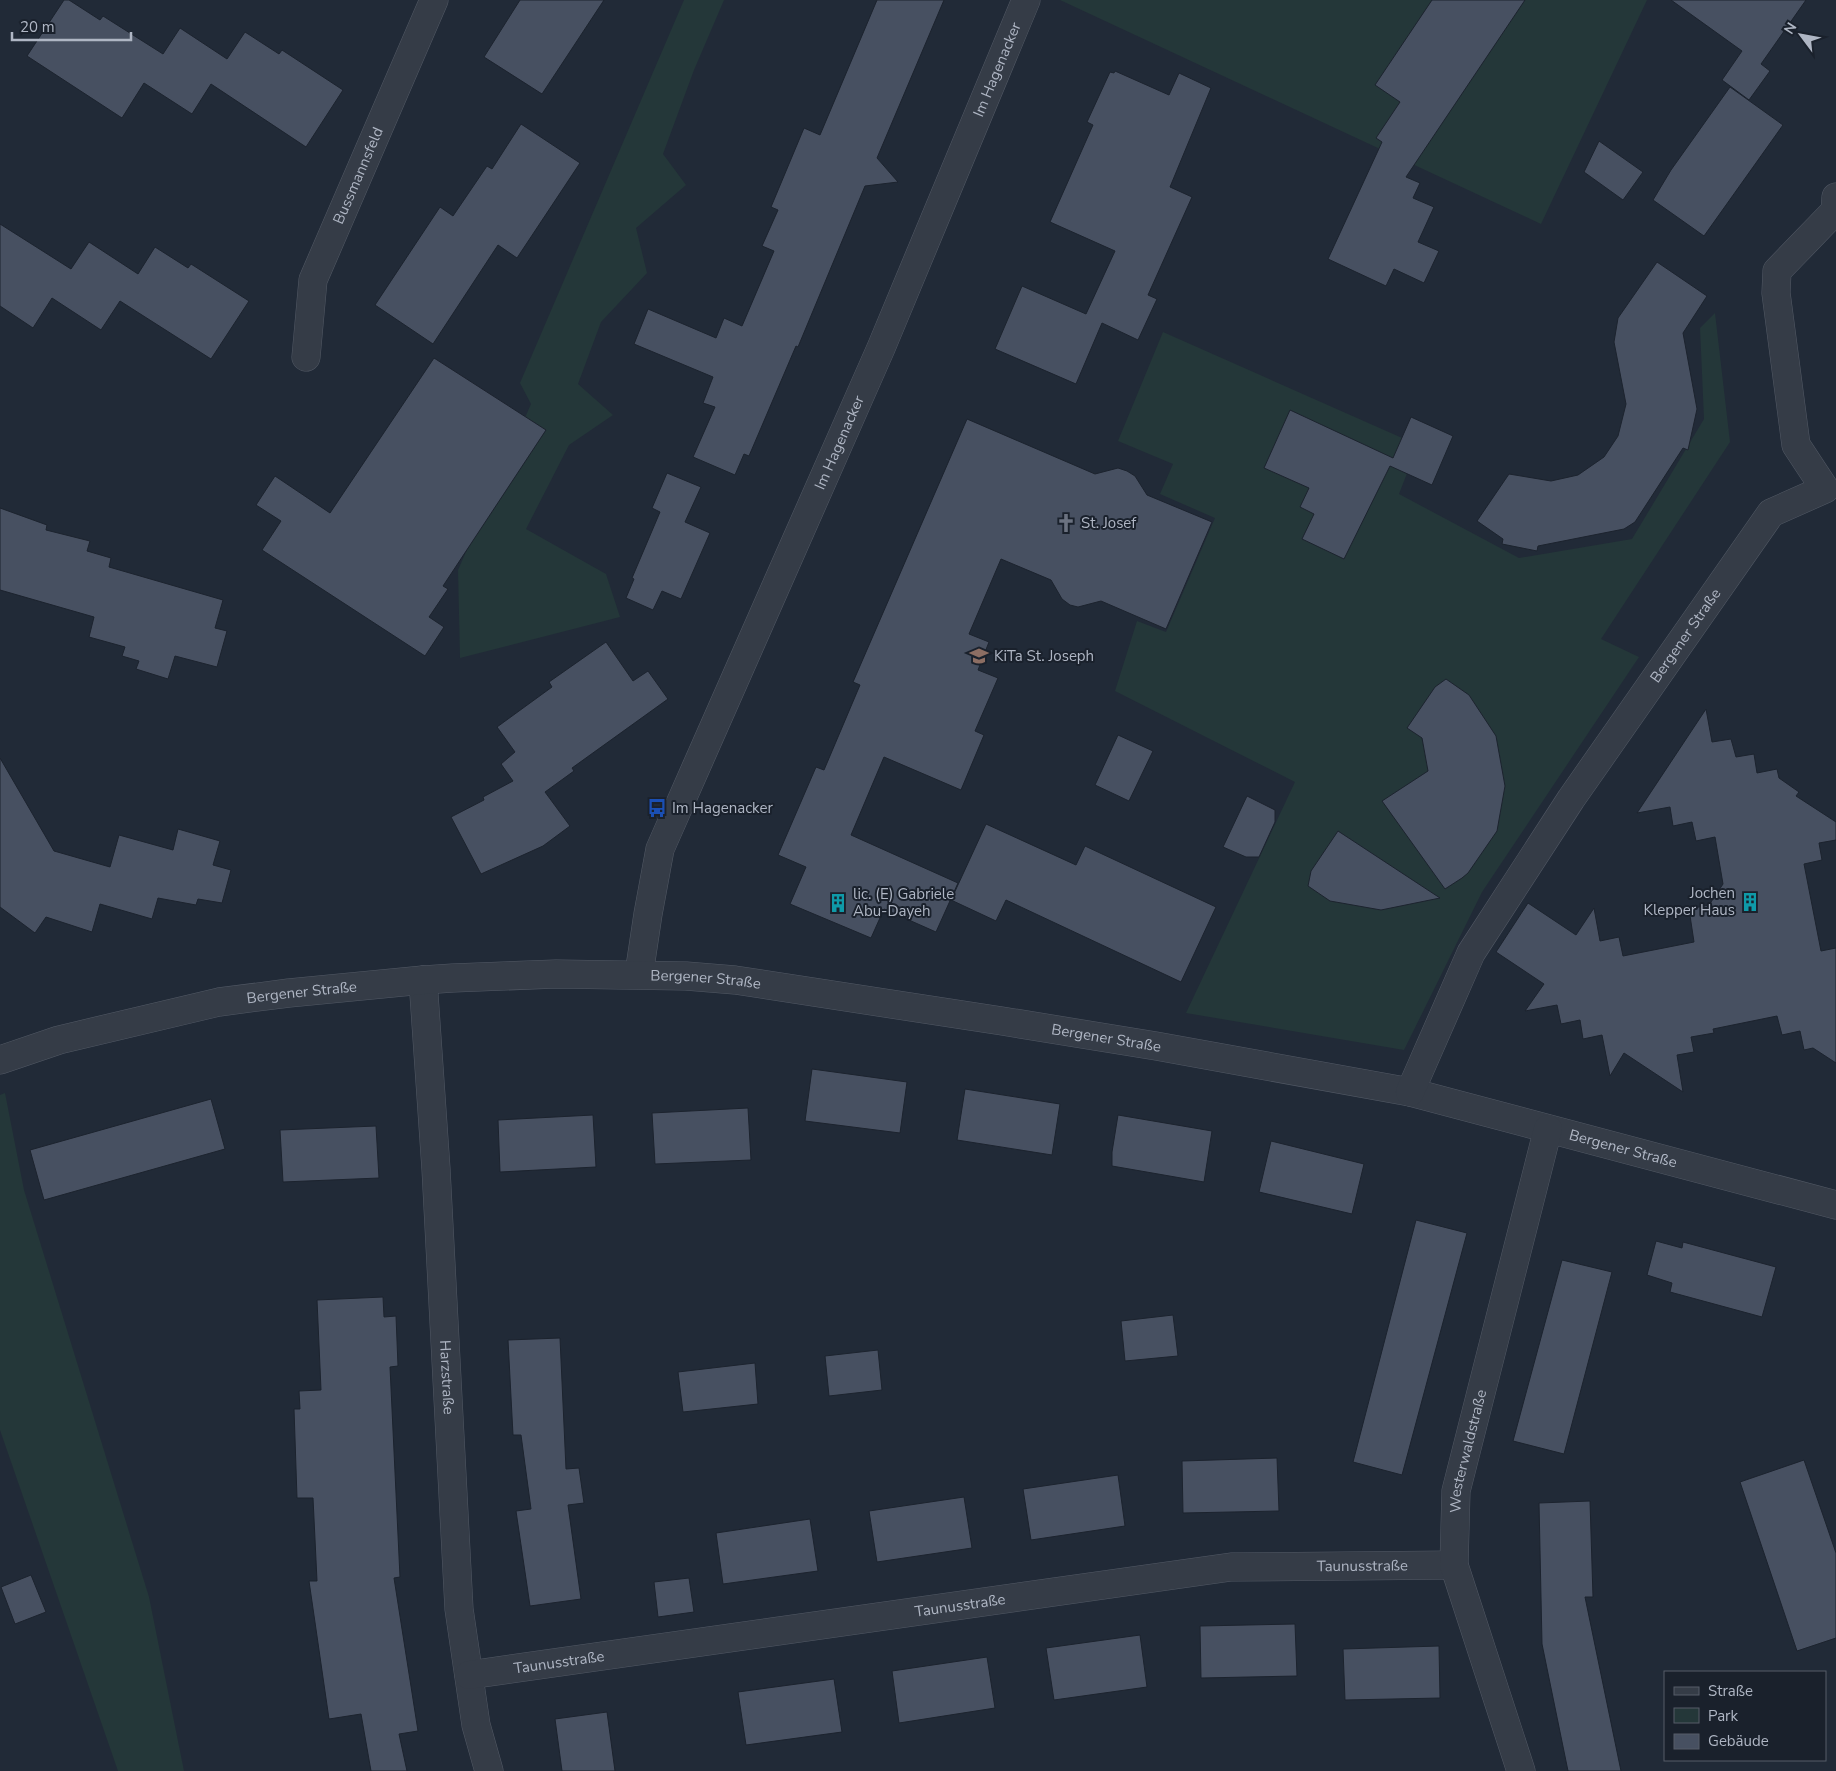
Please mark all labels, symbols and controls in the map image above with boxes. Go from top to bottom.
scale bar [12,10,131,42]
north arrow [1776,10,1826,60]
text: 20 m [20,17,55,37]
street label: Im Hagenacker [968,19,1026,120]
text: N [1780,19,1801,38]
street label: Bussmannsfeld [328,124,388,227]
street label: Im Hagenacker [810,392,869,493]
church icon: St. Josef [1055,512,1077,534]
place label: St. Josef [1081,513,1137,533]
street label: Bergener Straße [1645,584,1725,687]
school or university icon: KiTa St. Joseph [968,645,990,667]
place label: KiTa St. Joseph [994,646,1094,666]
bus stop icon: Im Hagenacker [646,797,668,819]
place label: Im Hagenacker [672,798,773,818]
place label: Jochen Klepper Haus [1644,883,1735,920]
place label: lic. (E) Gabriele Abu-Dayeh [853,884,954,921]
building icon: Jochen Klepper Haus [1739,891,1761,913]
building icon: lic. (E) Gabriele Abu-Dayeh [827,892,849,914]
street label: Bergener Straße [650,965,762,994]
street label: Bergener Straße [245,976,358,1008]
street label: Bergener Straße [1050,1019,1163,1057]
street label: Bergener Straße [1567,1125,1679,1172]
street label: Harzstraße [435,1340,459,1415]
street label: Westerwaldstraße [1445,1387,1491,1513]
street label: Taunusstraße [1317,1555,1408,1576]
street label: Taunusstraße [913,1589,1007,1622]
street label: Taunusstraße [512,1646,606,1679]
legend [1664,1671,1826,1761]
text: Straße [1708,1681,1753,1701]
text: Park [1708,1706,1738,1726]
text: Gebäude [1708,1731,1769,1751]

